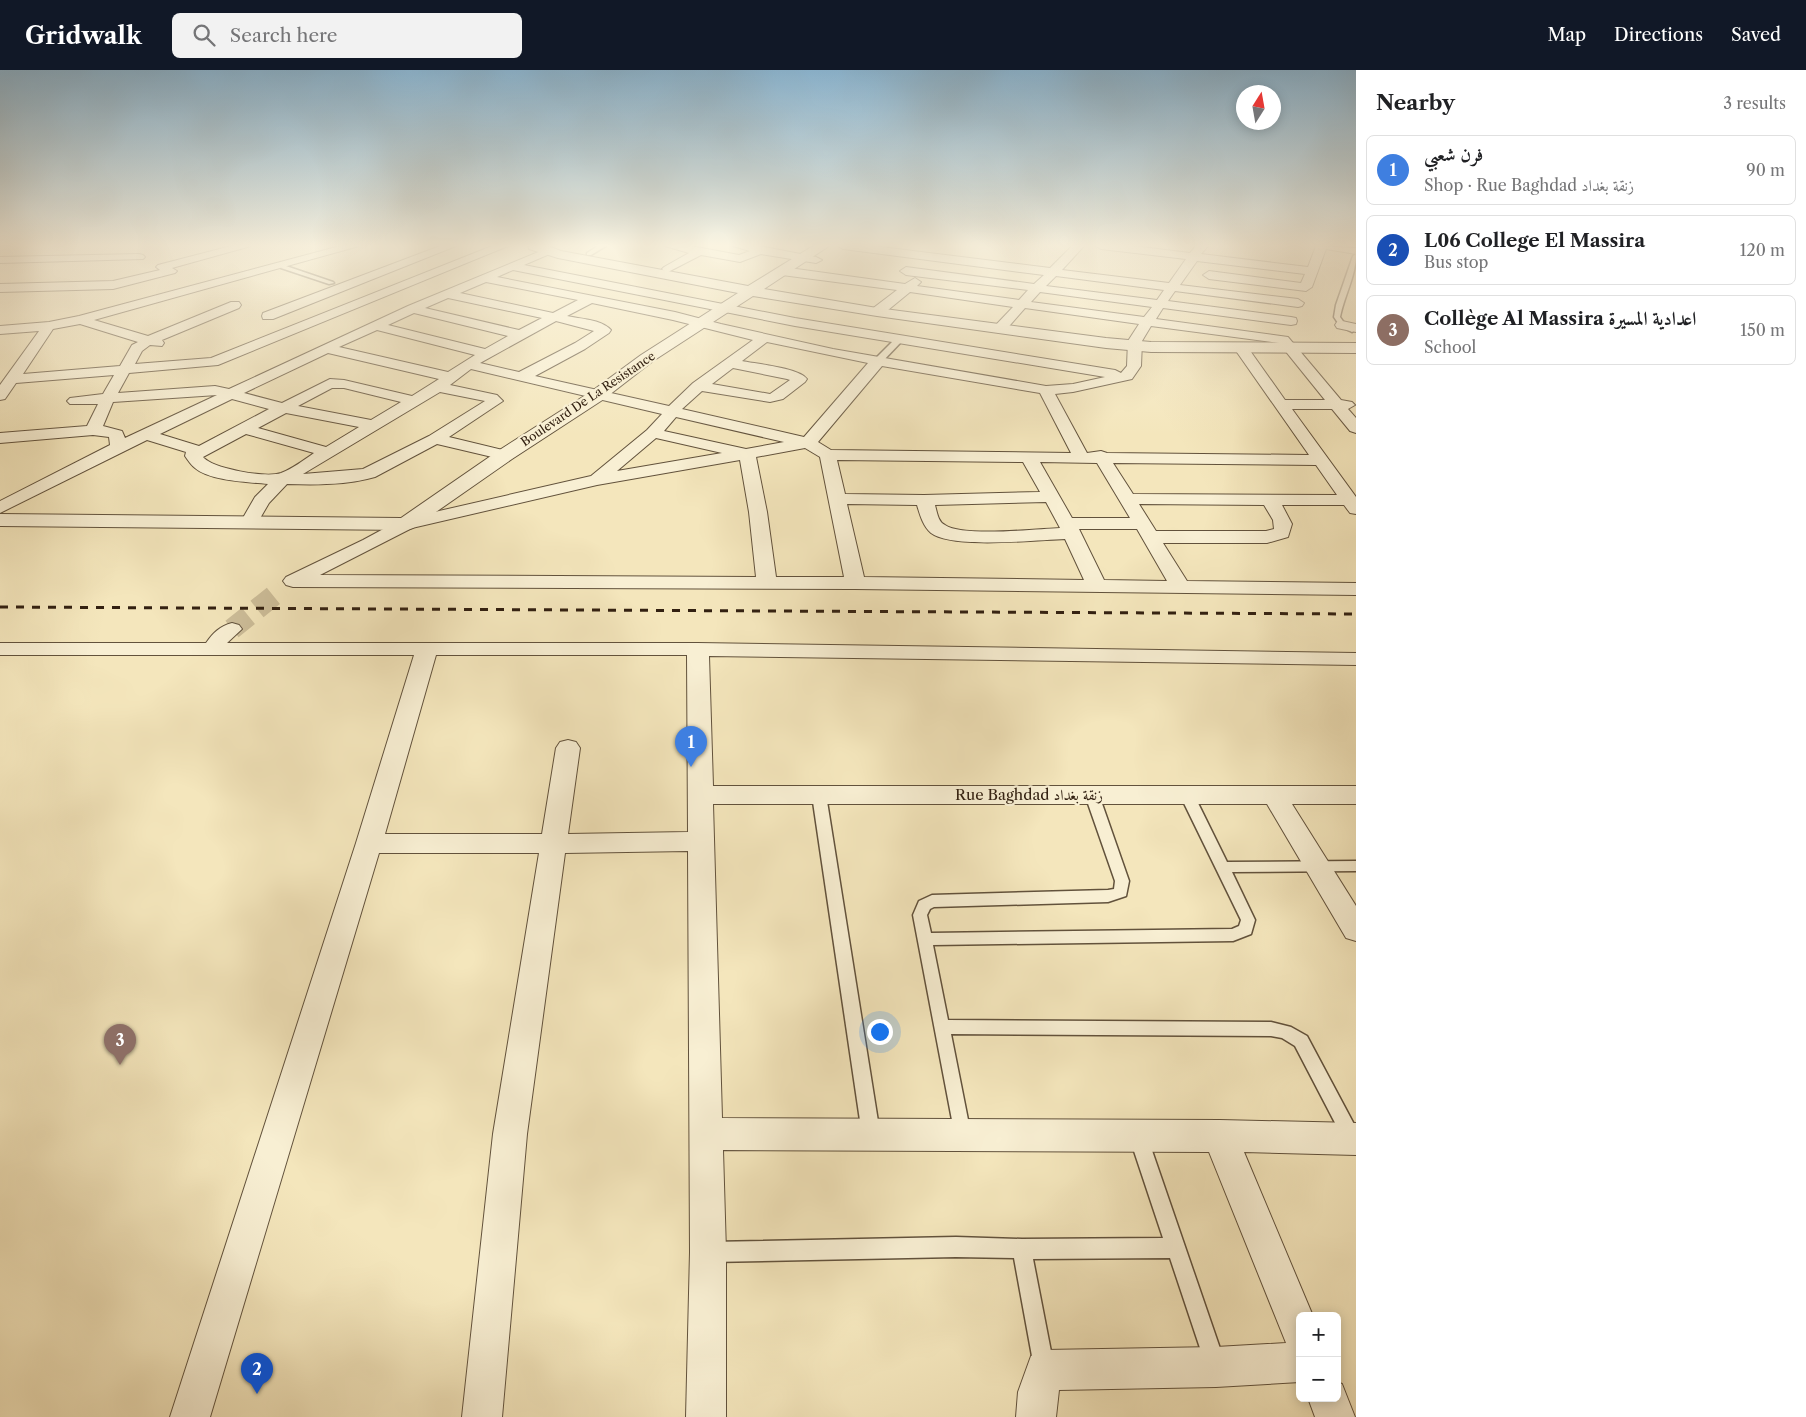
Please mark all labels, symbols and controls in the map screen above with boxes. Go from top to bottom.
search box [172,13,522,58]
text: Gridwalk [25,21,142,50]
icon: search [190,21,218,49]
text: Search here [230,24,338,47]
text: Map [1547,24,1586,46]
text: Directions [1614,24,1703,46]
text: Saved [1731,24,1781,46]
north arrow [1236,85,1281,130]
text: Nearby [1376,90,1455,115]
text: 3 results [1723,93,1786,113]
text: فرن شعبي [1424,143,1483,166]
text: 1 [1389,160,1397,180]
text: 90 m [1746,160,1785,180]
text: Shop · Rue Baghdad زنقة بغداد [1424,175,1634,195]
text: L06 College El Massira [1424,229,1645,252]
text: 2 [1388,240,1398,260]
text: 120 m [1740,240,1785,260]
text: Bus stop [1424,252,1488,272]
text: Collège Al Massira اعدادية المسيرة [1424,307,1696,330]
text: 3 [1388,320,1398,340]
text: 150 m [1740,320,1785,340]
text: School [1424,337,1476,357]
street label: Boulevard De La Resistance [518,348,658,449]
pin: 1 [675,726,707,767]
street label: Rue Baghdad زنقة بغداد [955,785,1103,804]
your location [867,1019,893,1045]
pin: 3 [104,1024,136,1065]
map controls [1296,1312,1341,1402]
button: + [1296,1312,1341,1357]
pin: 2 [241,1353,273,1394]
button: − [1296,1357,1341,1402]

